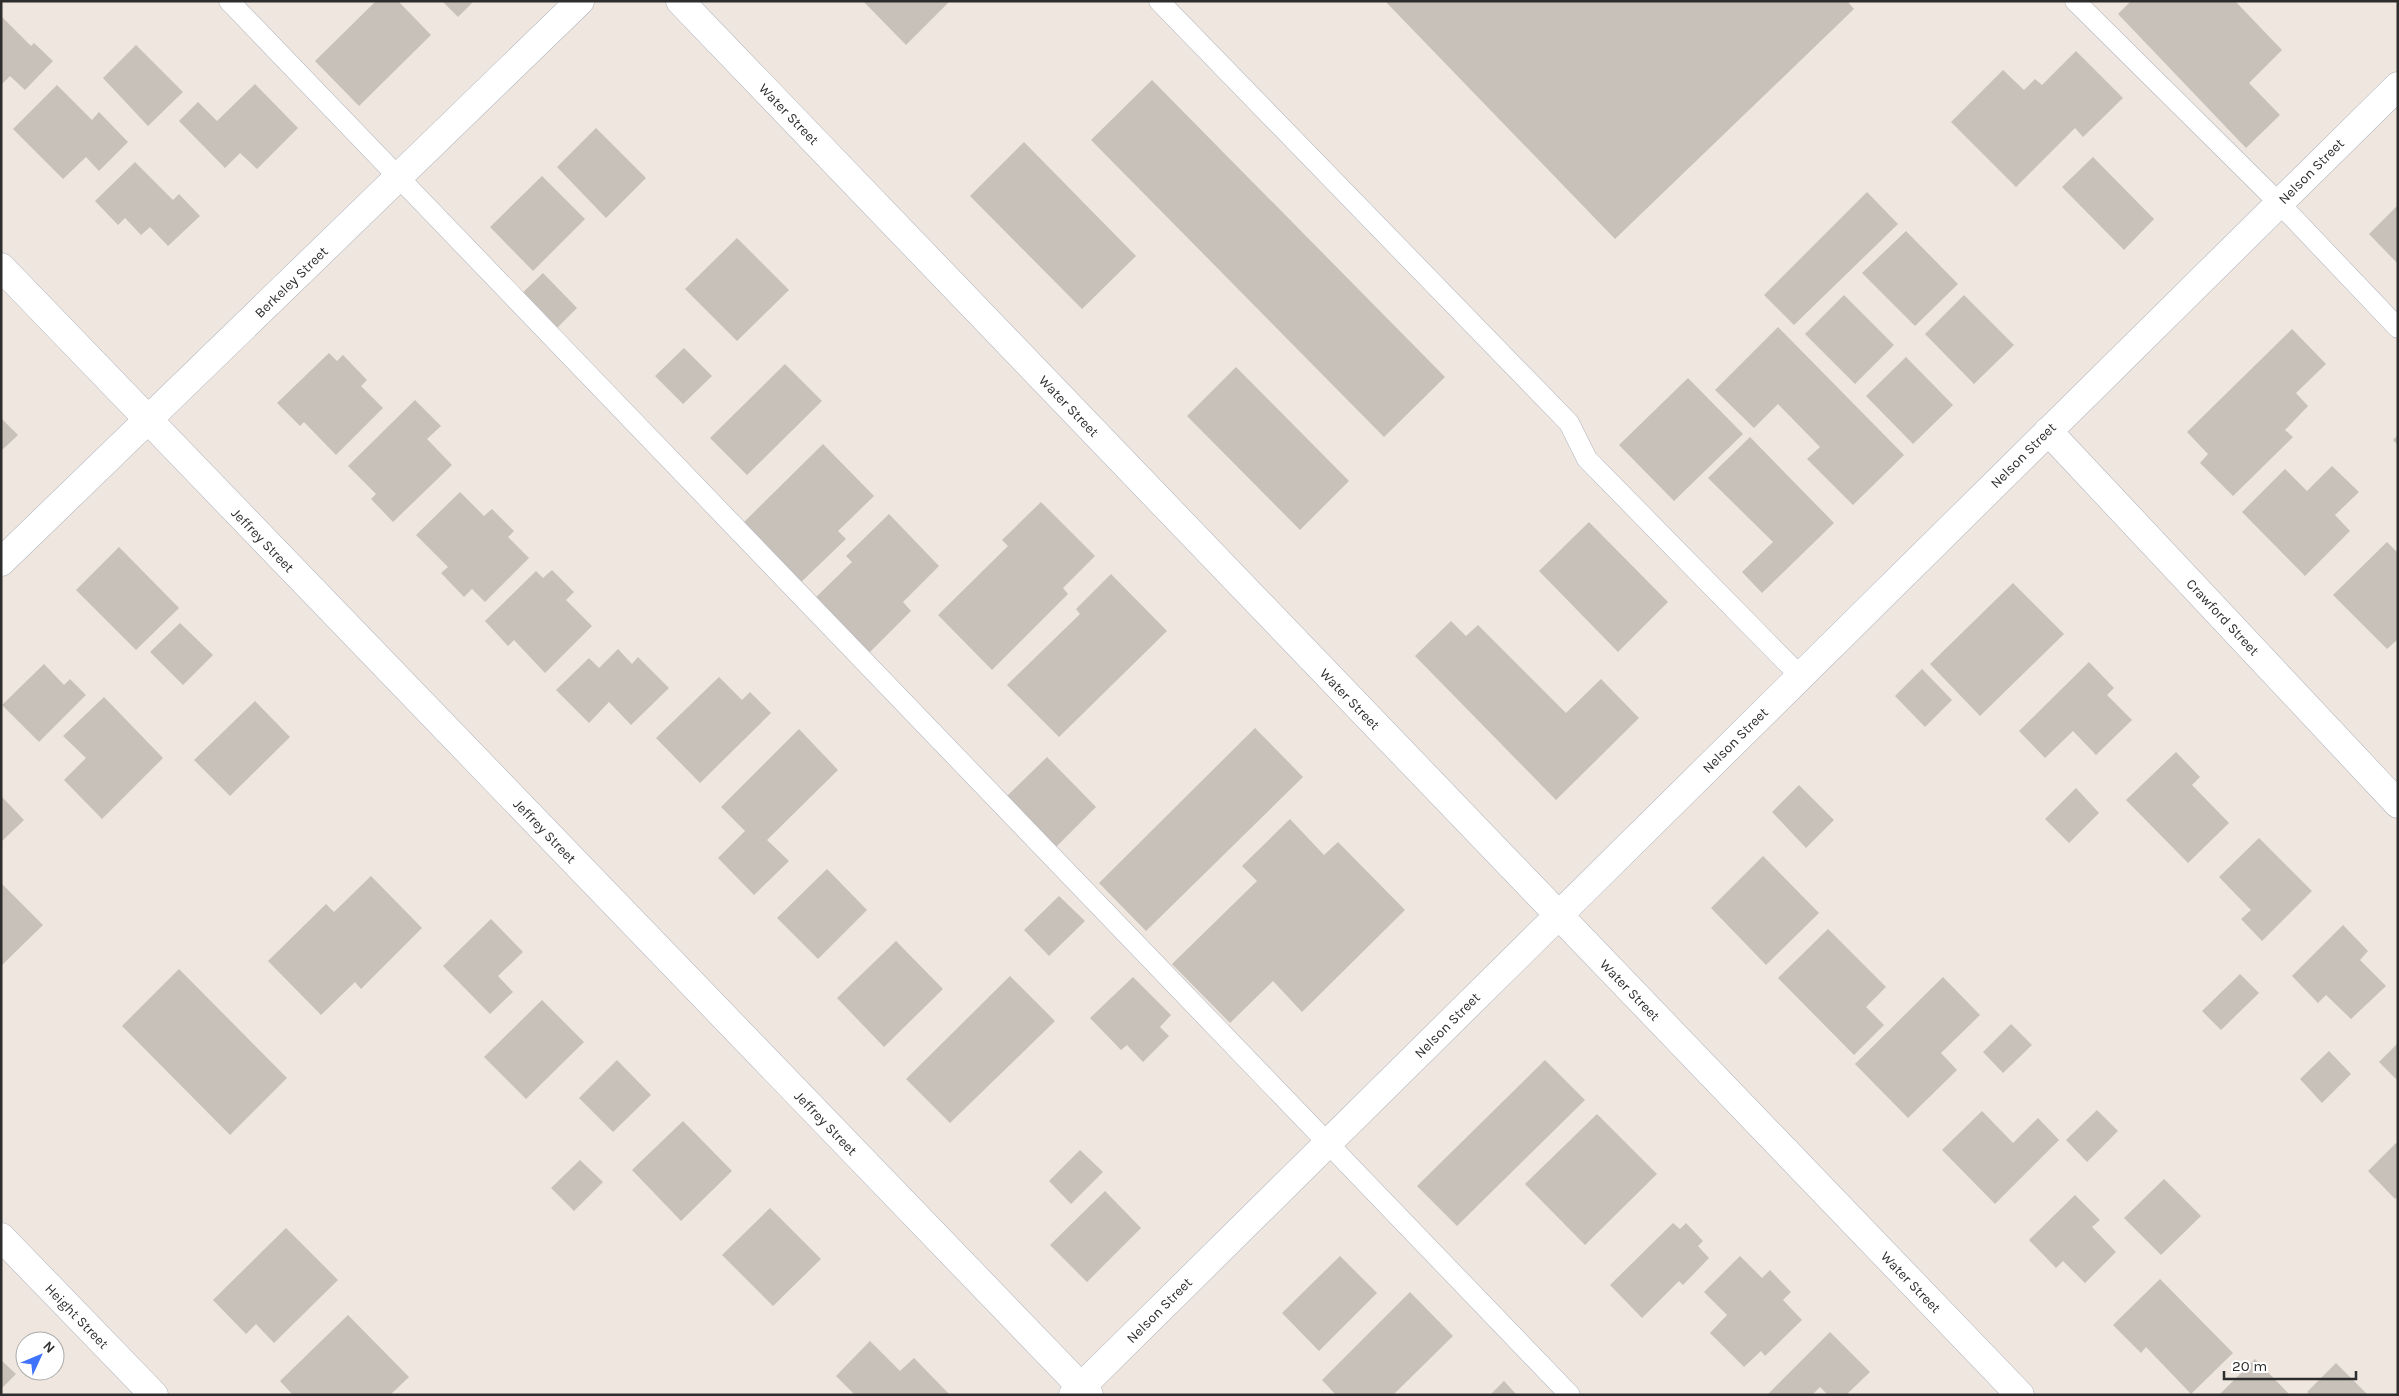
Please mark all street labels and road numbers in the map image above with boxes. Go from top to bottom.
street label: Water Street [755,80,822,149]
street label: Nelson Street [2275,135,2348,208]
street label: Berkeley Street [251,243,332,322]
street label: Water Street [1035,372,1102,441]
street label: Nelson Street [1987,419,2060,492]
street label: Jeffrey Street [228,505,298,576]
street label: Crawford Street [2183,575,2263,659]
street label: Water Street [1316,665,1383,734]
street label: Nelson Street [1699,704,1772,777]
street label: Jeffrey Street [510,796,580,867]
street label: Water Street [1596,956,1663,1025]
street label: Nelson Street [1411,989,1484,1062]
street label: Jeffrey Street [791,1088,861,1159]
street label: Water Street [1877,1248,1944,1317]
street label: Nelson Street [1123,1274,1196,1347]
street label: Height Street [41,1280,112,1352]

